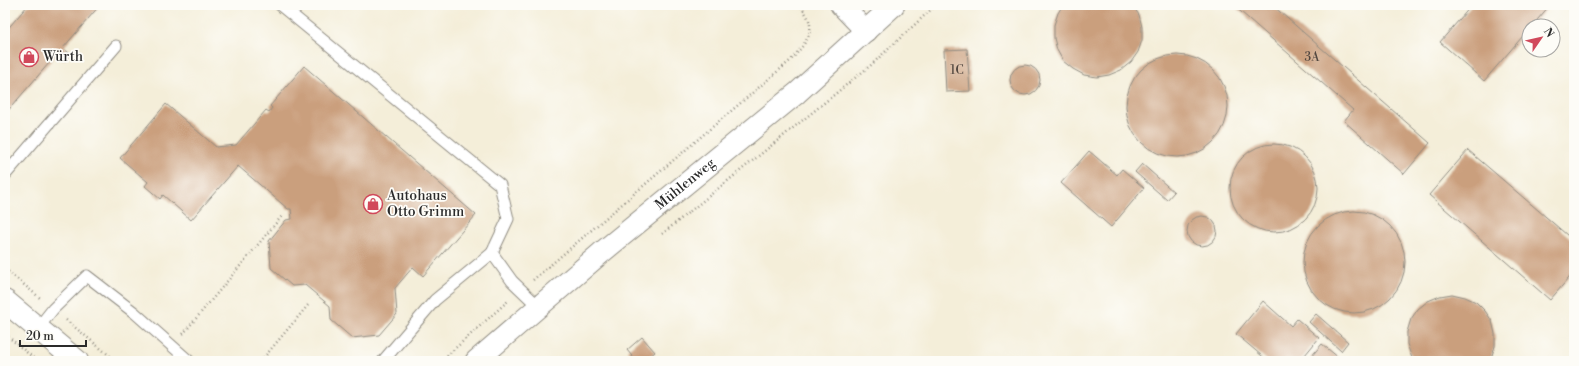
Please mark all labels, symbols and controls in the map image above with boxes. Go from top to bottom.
north arrow [1521,18,1561,58]
text: N [1540,25,1557,41]
shop icon: Würth [18,46,40,68]
place label: Würth [42,48,84,66]
house number: 3A [1305,50,1320,65]
house number: 1C [950,63,964,78]
street label: Mühlenweg [652,154,720,214]
place label: Autohaus Otto Grimm [386,187,464,221]
shop icon: Autohaus Otto Grimm [362,193,384,215]
scale bar [20,322,86,348]
text: 20 m [26,329,54,344]

